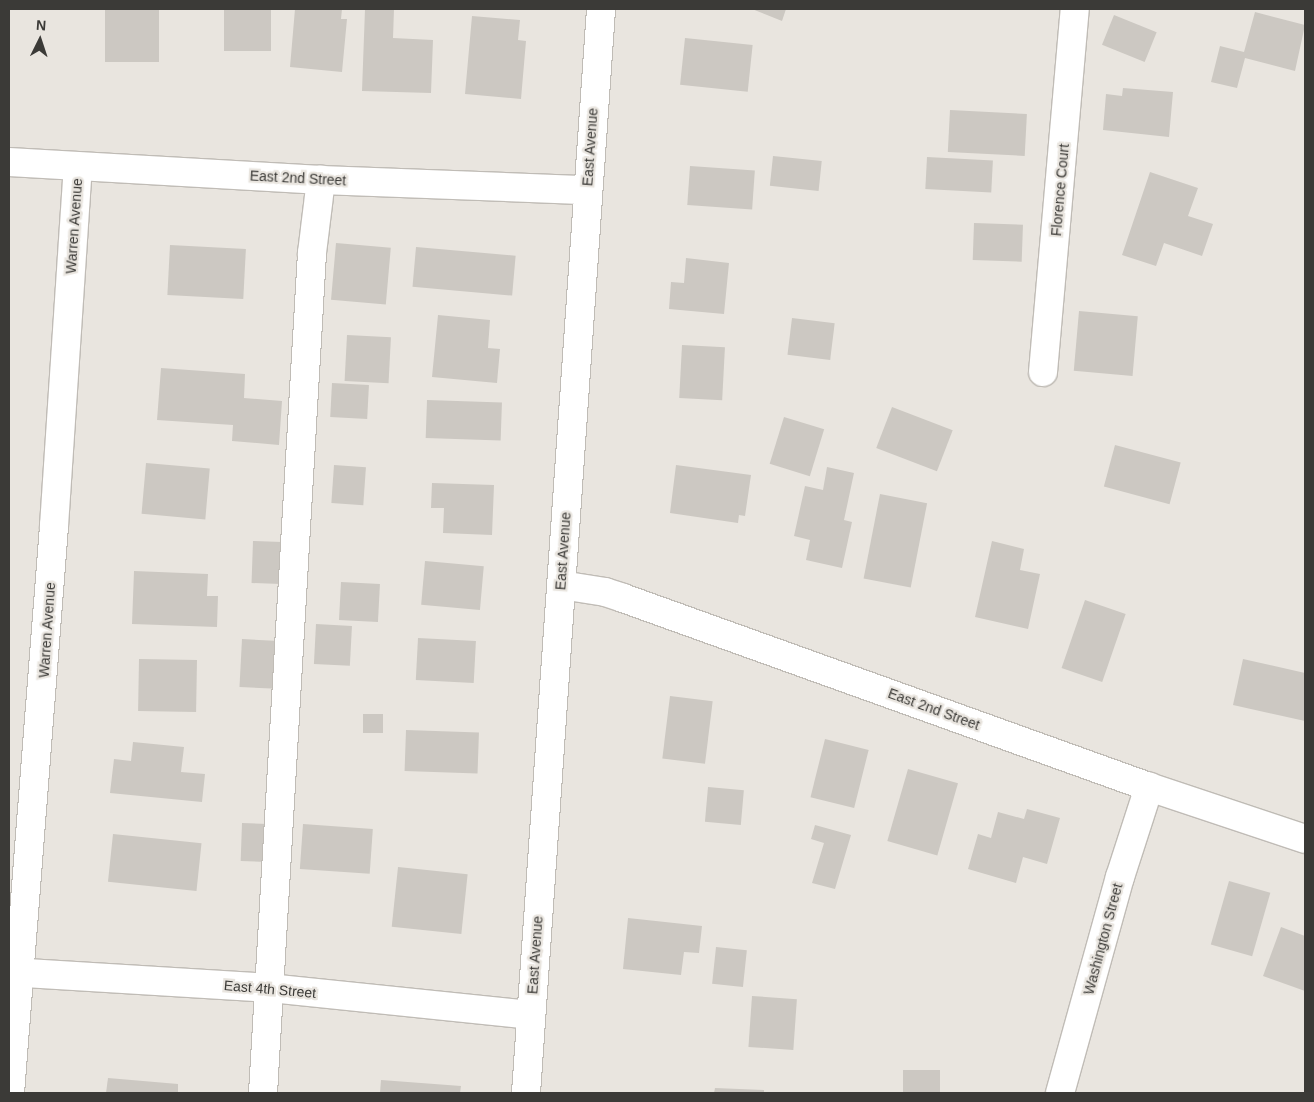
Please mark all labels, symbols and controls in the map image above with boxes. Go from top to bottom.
north arrow [15,15,65,65]
text: N [35,17,47,33]
street label: East Avenue [579,107,601,187]
street label: Florence Court [1048,143,1072,237]
street label: East 2nd Street [249,167,347,189]
street label: Warren Avenue [62,177,86,275]
street label: East Avenue [552,511,574,591]
street label: Warren Avenue [35,581,59,679]
street label: East 2nd Street [886,685,982,733]
street label: Washington Street [1080,881,1126,997]
street label: East Avenue [524,915,546,995]
street label: East 4th Street [223,977,317,1001]

